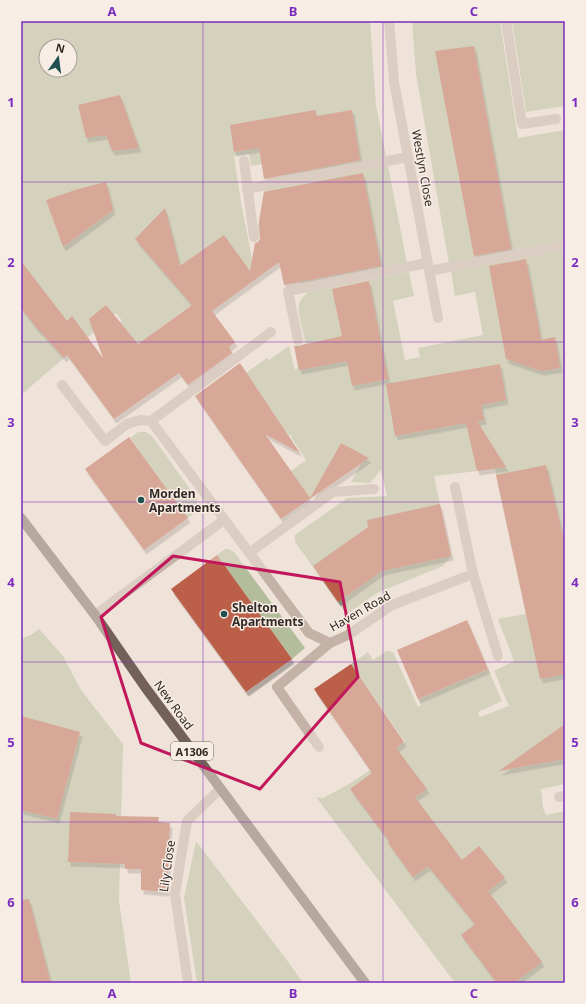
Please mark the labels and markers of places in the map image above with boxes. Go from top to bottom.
place label: Morden Apartments [149,485,221,516]
marker: Morden Apartments [136,495,146,505]
place label: Shelton Apartments [232,599,304,630]
marker: Shelton Apartments [219,609,229,619]

